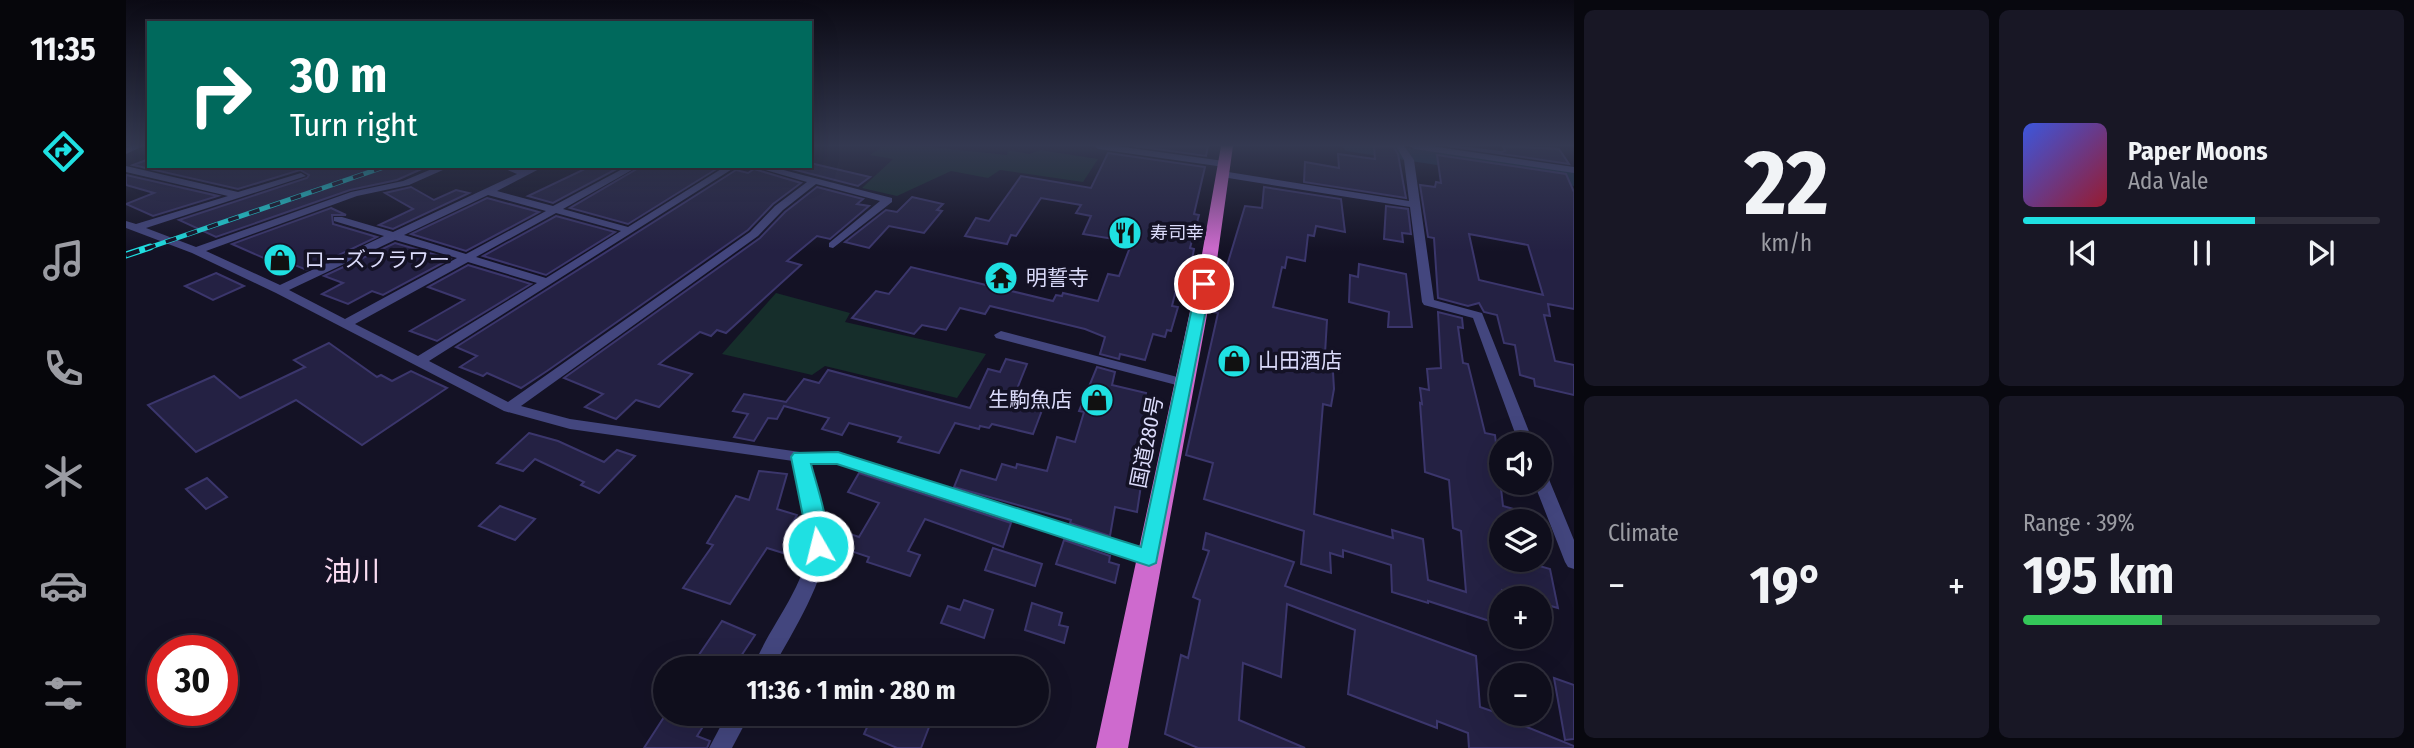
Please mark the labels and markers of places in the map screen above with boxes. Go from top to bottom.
restaurant icon: 寿司幸 [1106,214,1144,252]
place label: 寿司幸 [1150,222,1204,244]
shop icon: ローズフラワー [261,241,299,279]
place label: ローズフラワー [304,247,450,273]
pin [1174,254,1234,314]
temple icon: 明誓寺 [982,259,1020,297]
place label: 明誓寺 [1026,265,1089,291]
shop icon: 山田酒店 [1215,342,1253,380]
place label: 山田酒店 [1258,348,1342,374]
shop icon: 生駒魚店 [1078,381,1116,419]
place label: 生駒魚店 [988,387,1072,413]

